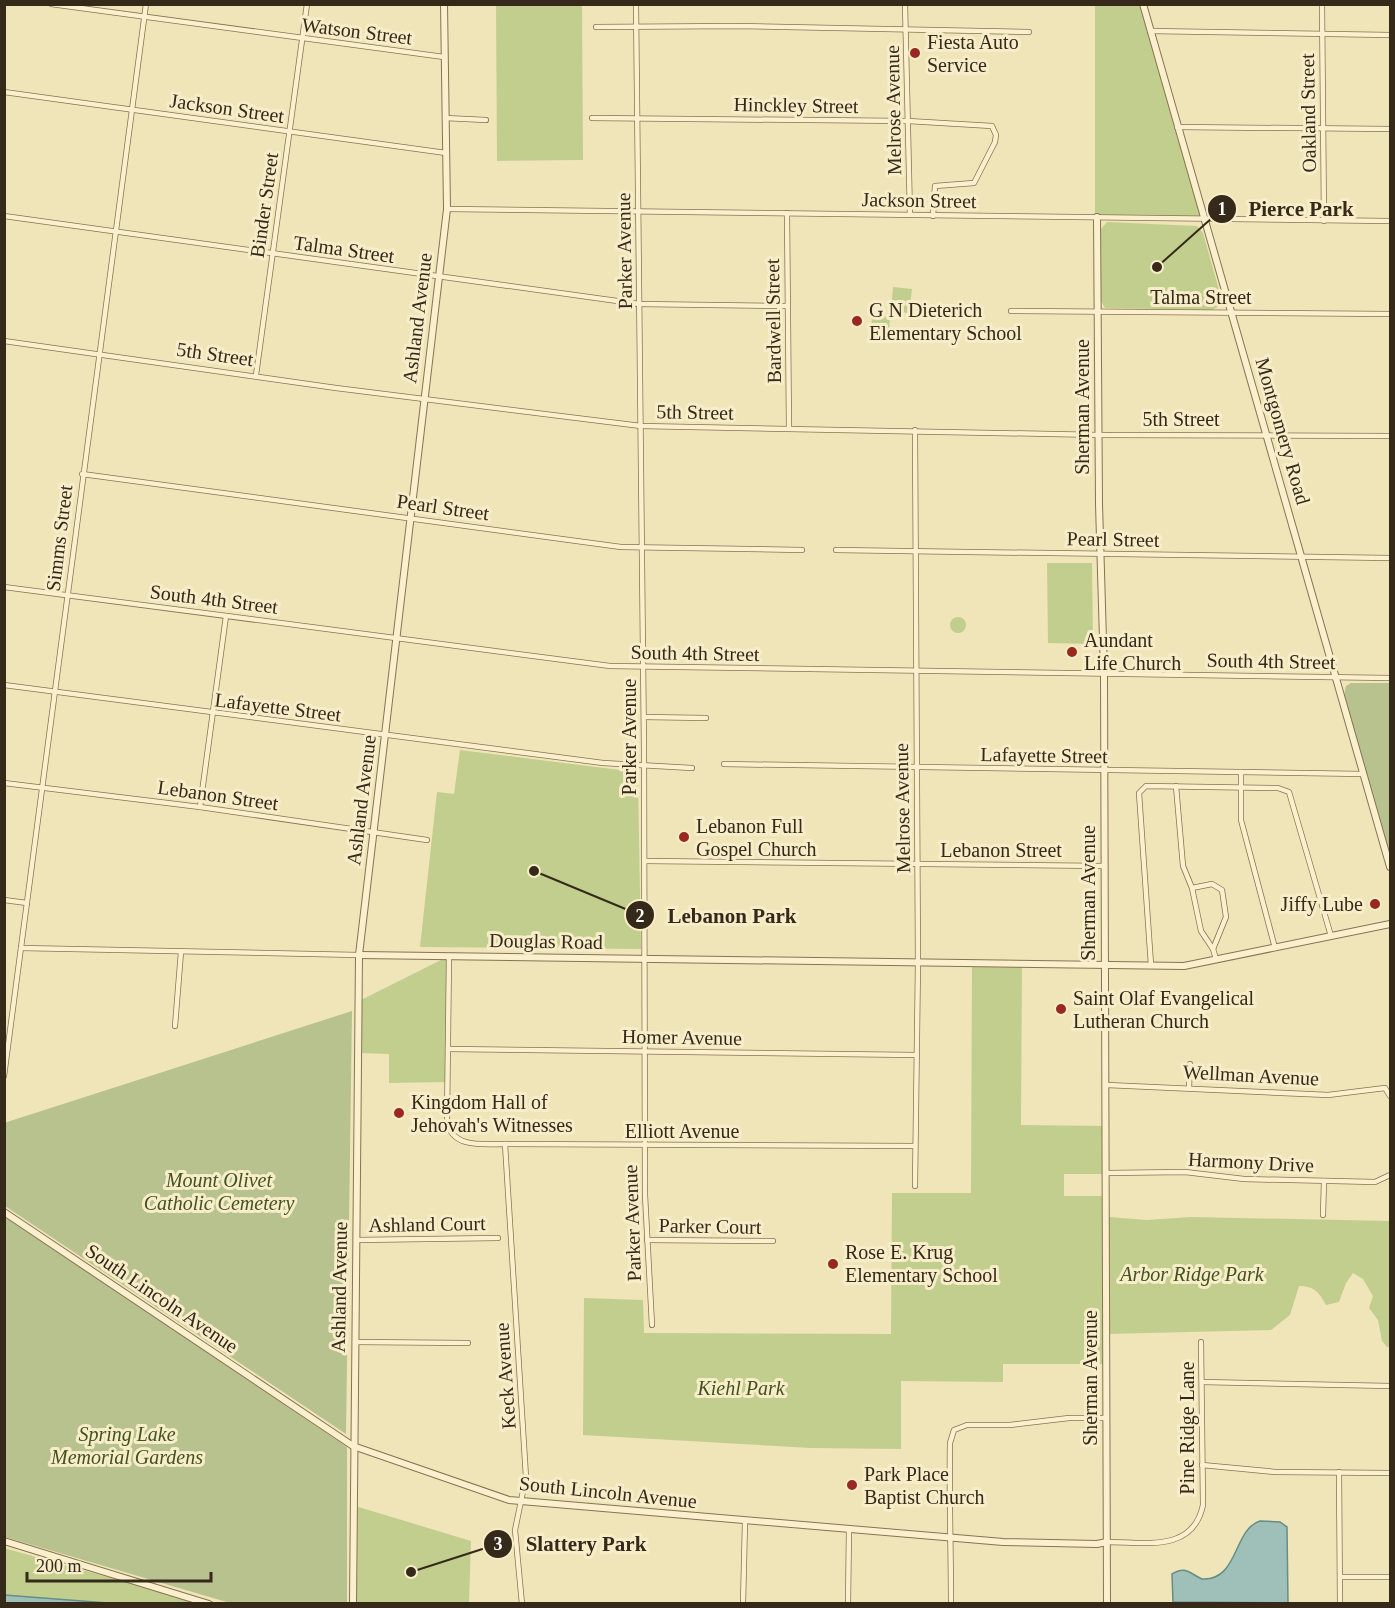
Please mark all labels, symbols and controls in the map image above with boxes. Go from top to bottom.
street label: Watson Street [300,13,414,49]
place label: Fiesta Auto Service [927,31,1019,76]
street label: Melrose Avenue [881,45,905,175]
marker: Fiesta Auto Service [908,46,922,60]
street label: Oakland Street [1296,53,1320,173]
street label: Jackson Street [169,89,286,127]
street label: Hinckley Street [733,93,859,118]
street label: Binder Street [246,151,282,259]
street label: Jackson Street [861,188,977,212]
callout: Pierce Park [1207,190,1366,229]
street label: Parker Avenue [612,192,636,310]
text: Pierce Park [1248,197,1354,221]
text: 1 [1218,199,1227,219]
street label: Talma Street [292,231,396,267]
street label: Ashland Avenue [398,251,436,384]
street label: Bardwell Street [761,258,785,384]
street label: Talma Street [1150,286,1252,308]
place label: G N Dieterich Elementary School [869,299,1022,345]
marker: G N Dieterich Elementary School [850,314,864,328]
street label: 5th Street [175,338,255,370]
street label: Sherman Avenue [1071,339,1093,475]
street label: Montgomery Road [1251,355,1314,507]
street label: 5th Street [656,400,734,424]
street label: 5th Street [1142,408,1220,430]
street label: Simms Street [42,483,77,593]
street label: Pearl Street [396,490,491,524]
street label: Pearl Street [1066,527,1160,551]
street label: South 4th Street [149,580,280,618]
place label: Aundant Life Church [1084,629,1181,674]
street label: South 4th Street [630,641,760,665]
marker: Aundant Life Church [1065,645,1079,659]
street label: South 4th Street [1206,649,1336,673]
street label: Parker Avenue [618,678,640,795]
street label: Lafayette Street [213,688,343,727]
street label: Ashland Avenue [342,733,380,866]
street label: Melrose Avenue [890,743,914,873]
street label: Lafayette Street [980,743,1108,768]
street label: Lebanon Street [156,776,280,814]
place label: Lebanon Full Gospel Church [696,815,817,861]
street label: Sherman Avenue [1077,825,1099,961]
marker: Lebanon Full Gospel Church [677,830,691,844]
street label: Lebanon Street [940,839,1062,861]
place label: Jiffy Lube [1281,893,1363,916]
callout: Lebanon Park [625,896,808,935]
marker: Jiffy Lube [1368,897,1382,911]
text: Lebanon Park [668,904,797,928]
text: 2 [636,906,645,926]
street label: Douglas Road [489,929,603,954]
place label: Saint Olaf Evangelical Lutheran Church [1073,987,1254,1032]
marker: Saint Olaf Evangelical Lutheran Church [1054,1002,1068,1016]
street label: Homer Avenue [622,1025,742,1049]
street label: Wellman Avenue [1182,1060,1320,1090]
place label: Kingdom Hall of Jehovah's Witnesses [411,1091,573,1136]
marker: Kingdom Hall of Jehovah's Witnesses [392,1106,406,1120]
street label: Elliott Avenue [625,1120,739,1142]
street label: Harmony Drive [1187,1148,1315,1177]
street label: Parker Avenue [619,1164,645,1282]
park label: Mount Olivet Catholic Cemetery [144,1169,294,1215]
street label: Ashland Court [368,1212,486,1236]
street label: Parker Court [658,1214,762,1238]
street label: Ashland Avenue [327,1221,351,1353]
street label: South Lincoln Avenue [82,1239,242,1357]
place label: Rose E. Krug Elementary School [845,1241,998,1287]
marker: Rose E. Krug Elementary School [826,1257,840,1271]
park label: Arbor Ridge Park [1118,1263,1265,1286]
street label: Sherman Avenue [1079,1310,1101,1446]
street label: Keck Avenue [490,1322,520,1430]
street label: Pine Ridge Lane [1176,1361,1199,1495]
park label: Kiehl Park [696,1377,786,1399]
park label: Spring Lake Memorial Gardens [50,1423,203,1468]
place label: Park Place Baptist Church [864,1463,985,1509]
street label: South Lincoln Avenue [518,1472,698,1512]
marker: Park Place Baptist Church [845,1478,859,1492]
callout: Slattery Park [483,1524,658,1563]
text: Slattery Park [526,1532,647,1556]
text: 3 [494,1534,503,1554]
scale bar [27,1545,212,1583]
text: 200 m [36,1556,82,1576]

